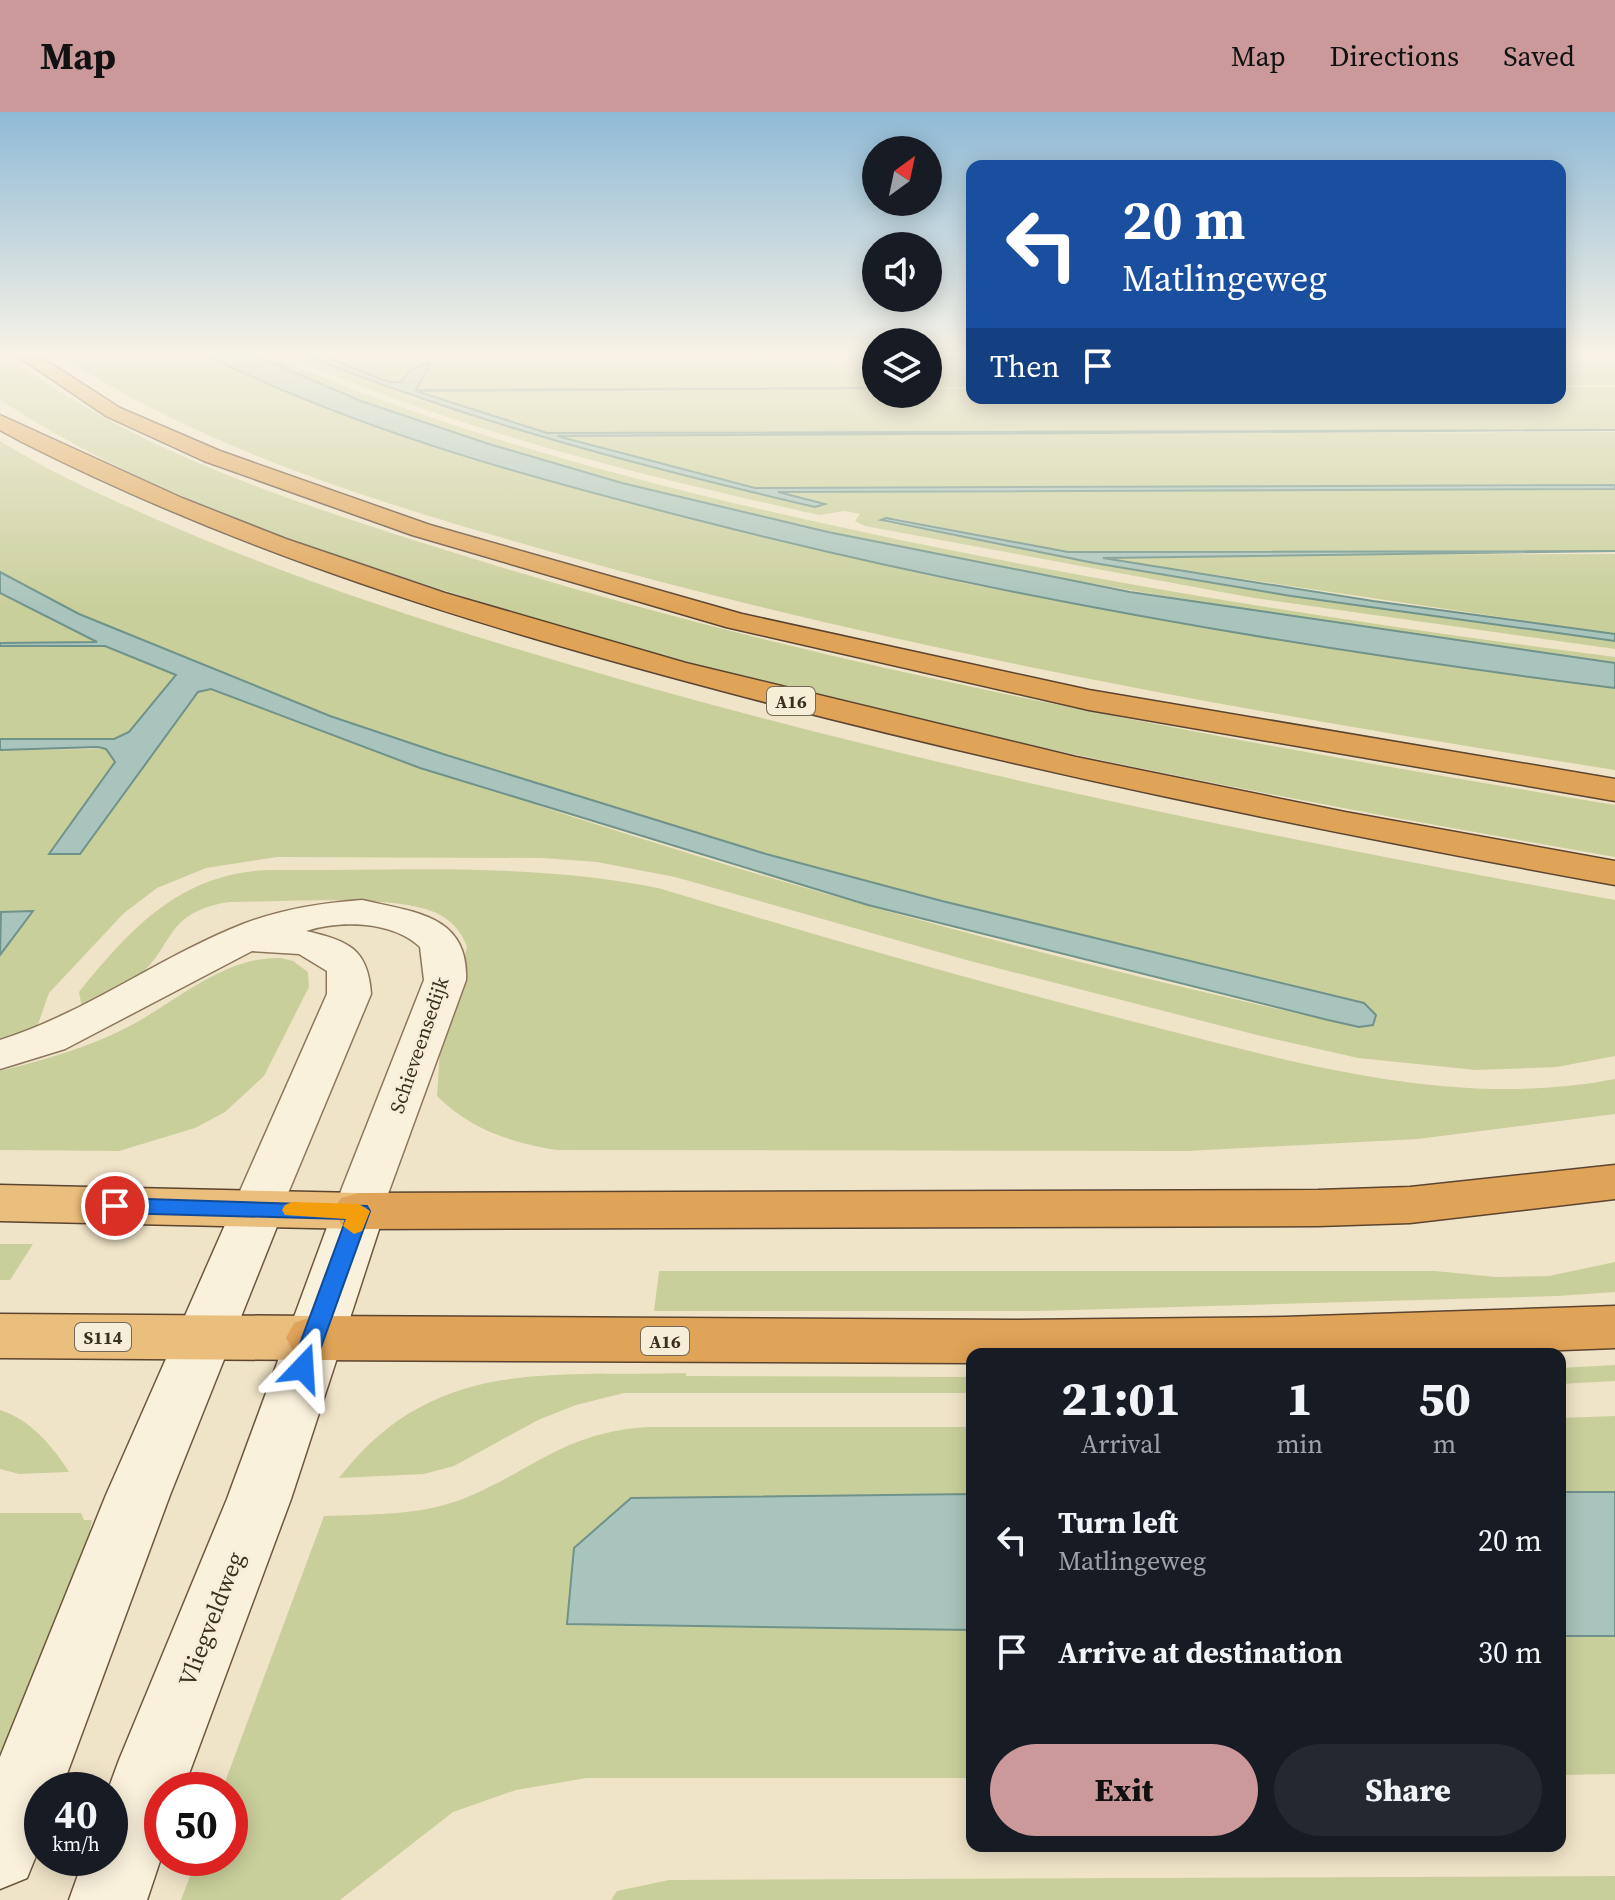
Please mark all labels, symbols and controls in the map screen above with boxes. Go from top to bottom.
text: Map [40,30,116,82]
text: Map [1231,37,1286,75]
text: Directions [1330,37,1459,75]
text: Saved [1503,37,1575,75]
north arrow [862,136,942,216]
map controls [862,136,942,408]
text: 20 m [1122,181,1245,258]
icon: left [990,192,1094,296]
button: sound [862,232,942,312]
text: Matlingeweg [1122,254,1327,303]
button: layers [862,328,942,408]
icon: arrive [1076,344,1120,388]
text: Then [990,346,1060,387]
road number: A16 [767,687,815,715]
street label: Schieveensedijk [383,973,455,1117]
pin [81,1172,149,1240]
icon: arrive [93,1184,137,1228]
road number: S114 [75,1323,131,1351]
position arrow [261,1326,345,1410]
road number: A16 [641,1327,689,1355]
text: 21:01 [1061,1365,1181,1431]
text: 1 [1286,1365,1313,1431]
text: 50 [1418,1365,1471,1431]
text: Arrival [1081,1426,1161,1462]
text: min [1276,1426,1323,1462]
text: m [1433,1426,1456,1462]
text: Turn left [1058,1502,1178,1543]
icon: left [990,1518,1034,1562]
text: 20 m [1478,1520,1542,1561]
text: Matlingeweg [1058,1543,1206,1579]
street label: Vliegveldweg [170,1547,252,1691]
icon: arrive [990,1630,1034,1674]
text: Arrive at destination [1058,1632,1343,1673]
text: 30 m [1478,1632,1542,1673]
button: Exit [990,1744,1258,1836]
button: Share [1274,1744,1542,1836]
speed limit sign: 50 [144,1772,248,1876]
text: 40 [54,1787,98,1841]
text: km/h [52,1830,100,1858]

